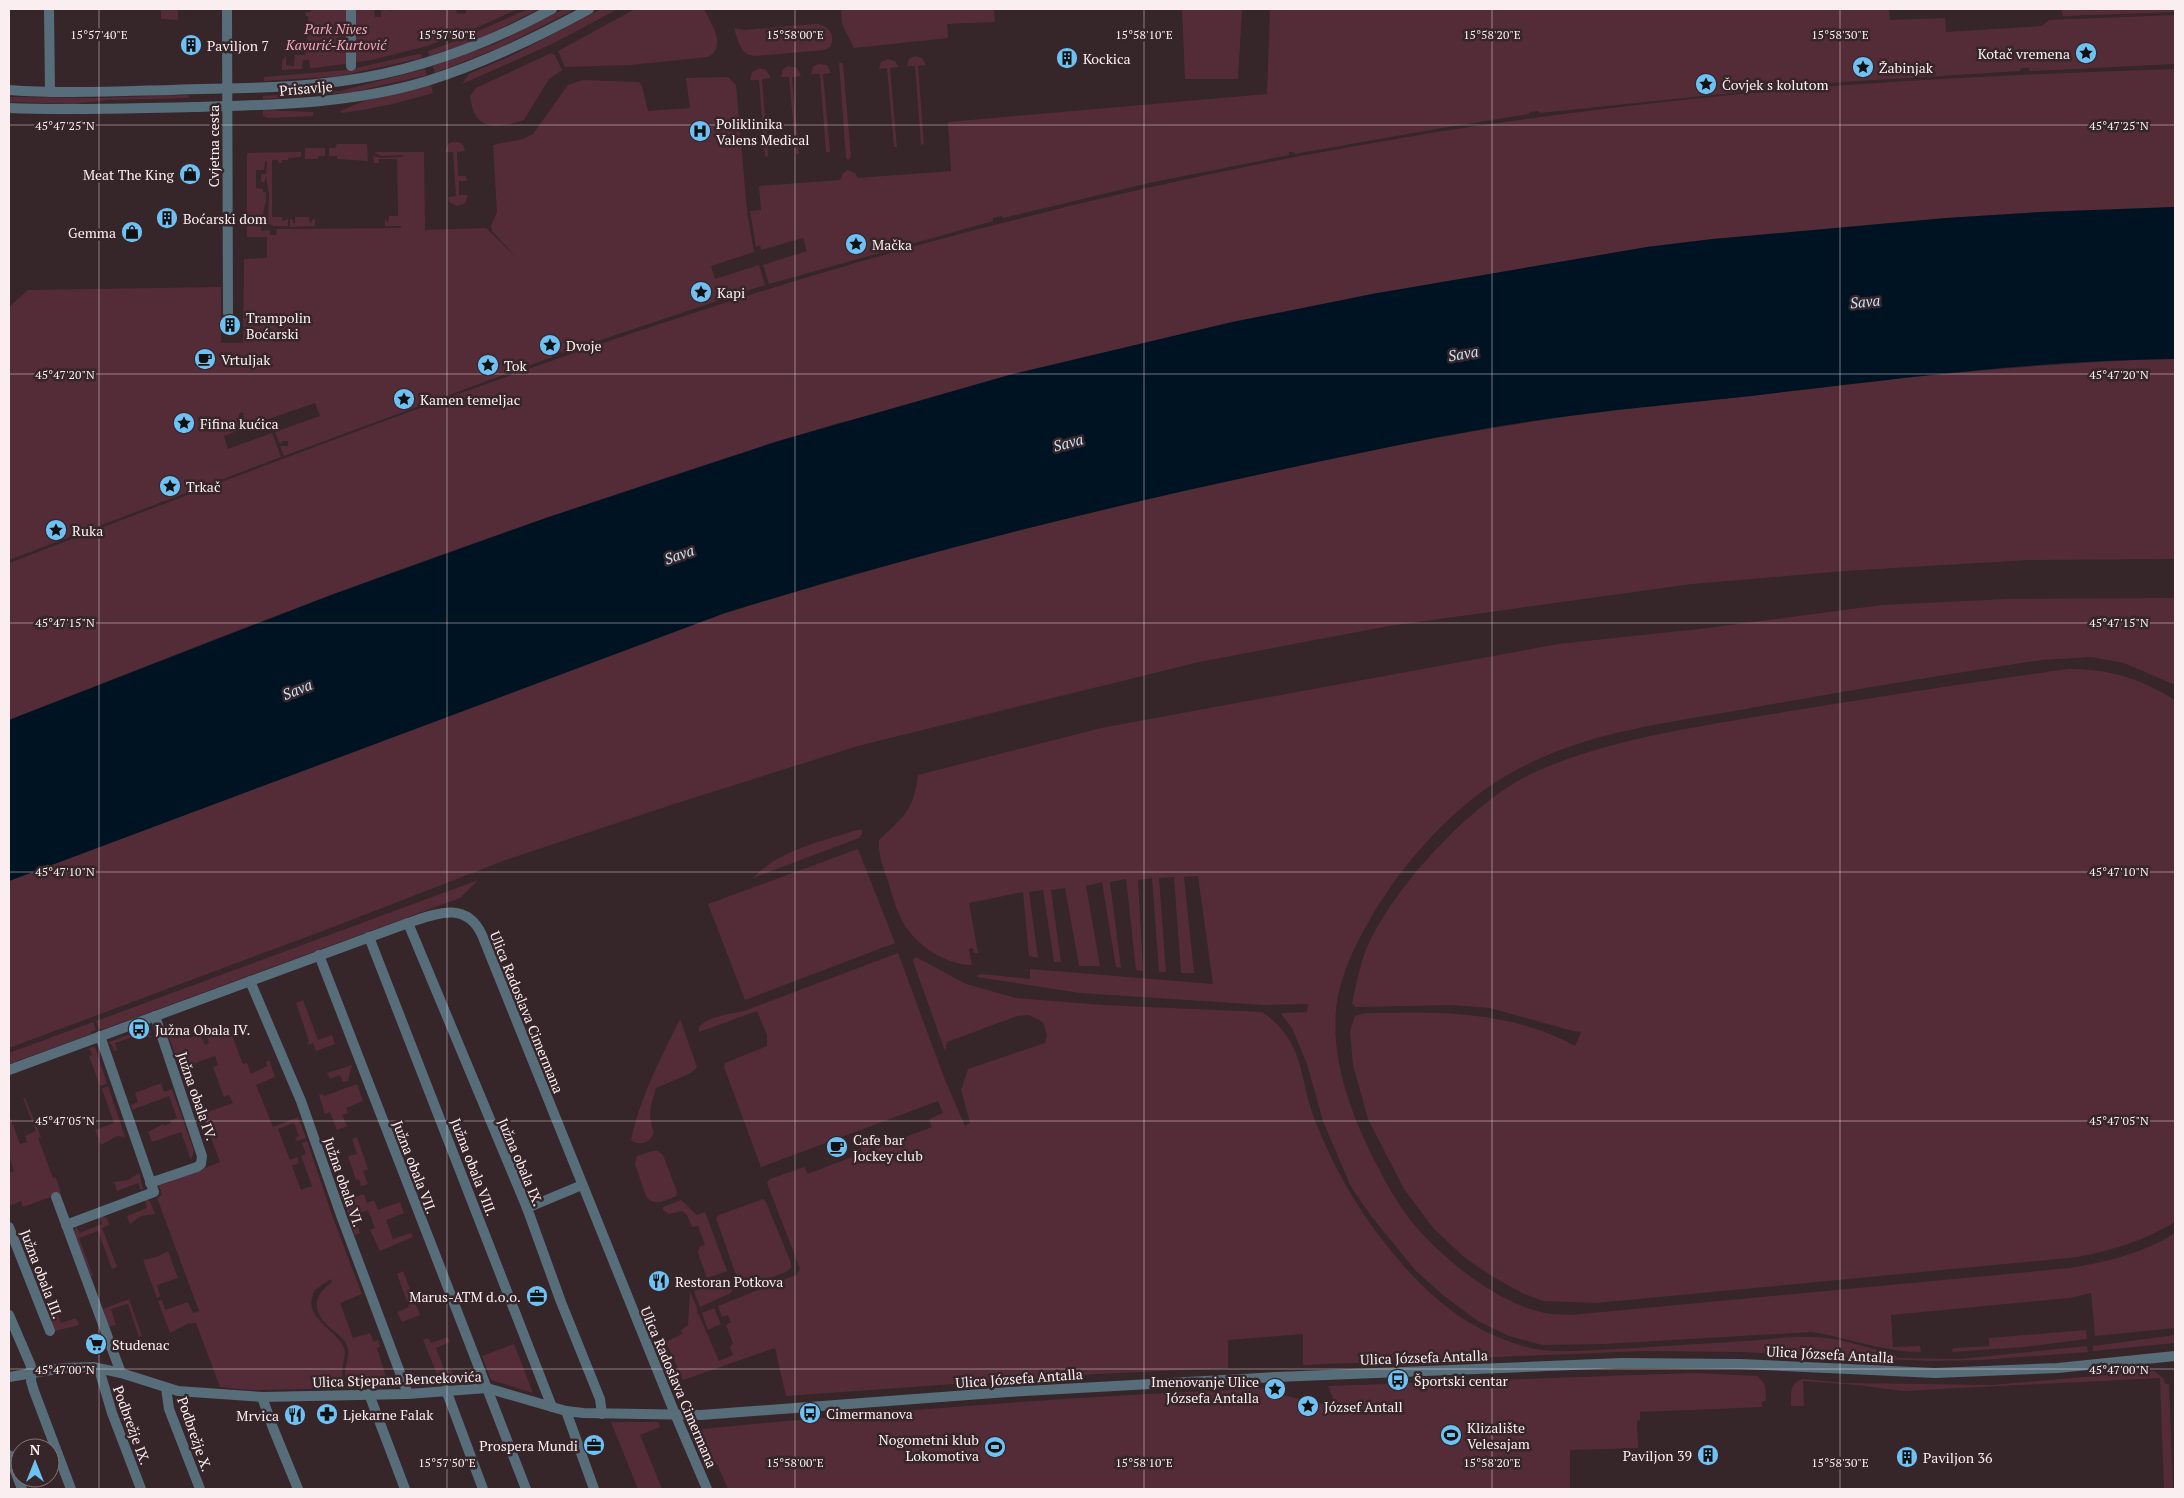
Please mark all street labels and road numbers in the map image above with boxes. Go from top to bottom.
street label: Prisavlje [279,76,333,100]
street label: Cvjetna cesta [204,105,223,187]
street label: Ulica Radoslava Cimermana [486,928,568,1096]
street label: Južna obala IV. [173,1049,221,1143]
street label: Južna obala VIII. [447,1115,501,1219]
street label: Južna obala IX. [494,1115,548,1209]
street label: Južna obala VII. [388,1118,442,1216]
street label: Južna obala VI. [320,1135,368,1229]
street label: Južna obala III. [16,1227,68,1321]
street label: Ulica Radoslava Cimermana [636,1303,722,1471]
street label: Ulica Józsefa Antalla [1766,1341,1894,1367]
street label: Ulica Józsefa Antalla [1360,1345,1488,1369]
street label: Ulica Józsefa Antalla [955,1364,1083,1392]
street label: Ulica Stjepana Bencekovića [312,1367,482,1391]
street label: Podbrežje IX. [109,1383,155,1467]
street label: Podbrežje X. [173,1394,217,1474]

